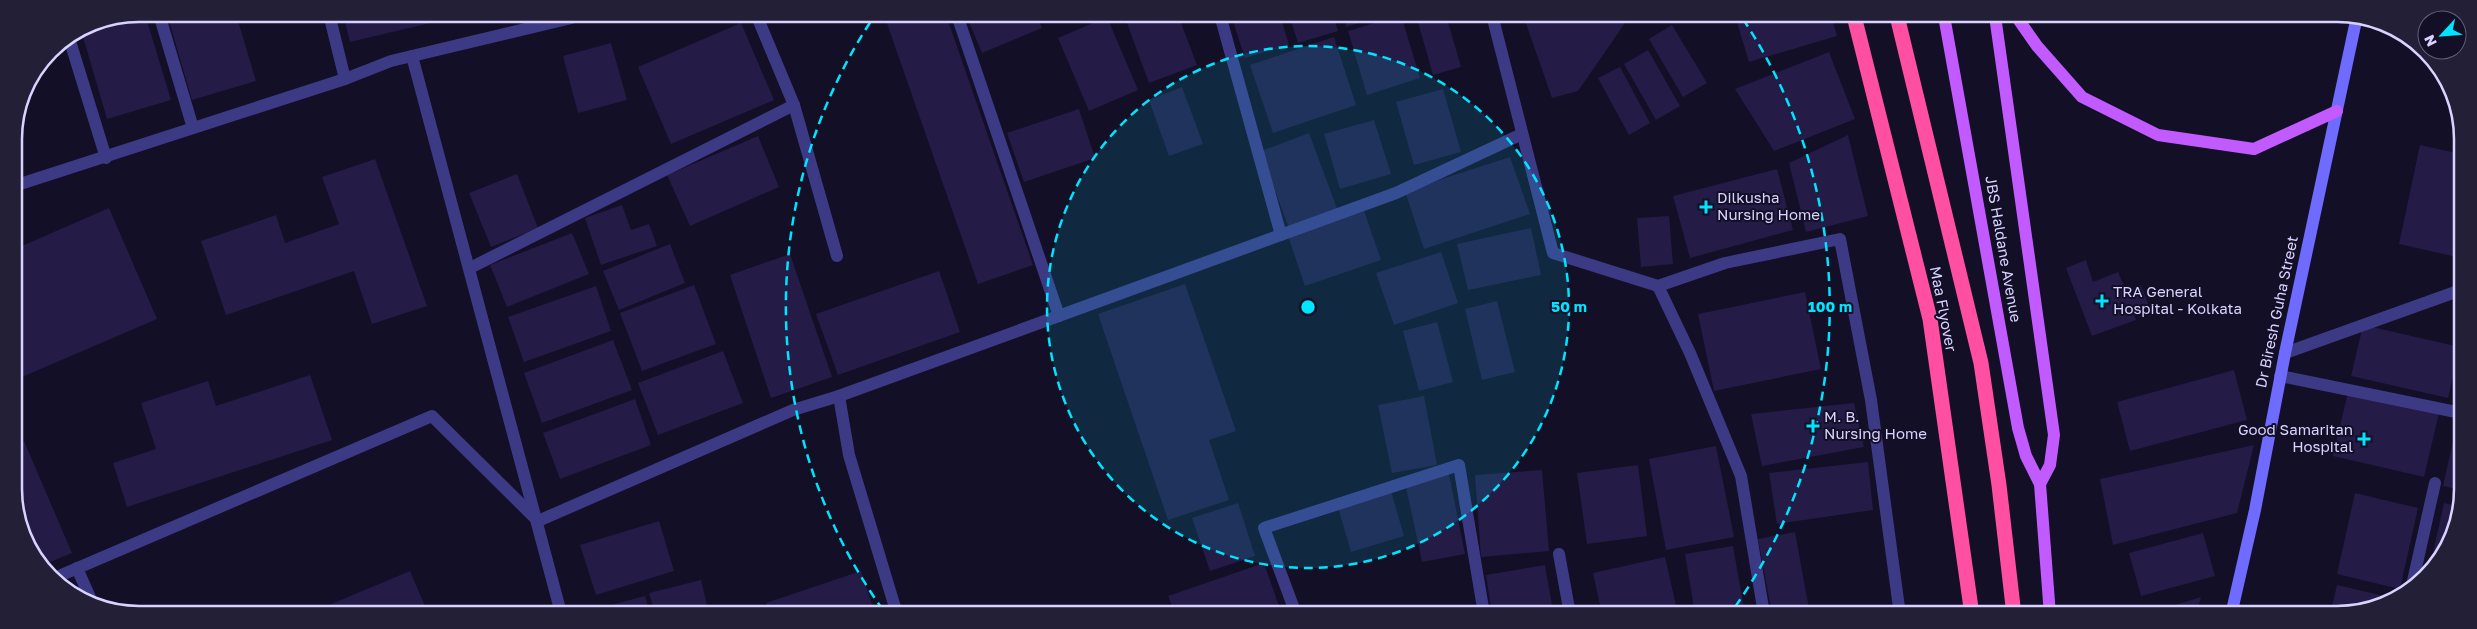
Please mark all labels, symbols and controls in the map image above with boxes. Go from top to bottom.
north arrow [2417,10,2467,60]
text: N [2420,32,2440,49]
street label: JBS Haldane Avenue [1982,174,2026,324]
place label: Dilkusha Nursing Home [1717,188,1820,223]
marker: Dilkusha Nursing Home [1699,200,1713,214]
street label: Dr Biresh Guha Street [2251,234,2301,389]
street label: Maa Flyover [1927,265,1961,353]
place label: TRA General Hospital - Kolkata [2113,282,2242,317]
marker: TRA General Hospital - Kolkata [2095,294,2109,308]
text: 50 m [1551,297,1587,315]
text: 100 m [1808,297,1852,315]
centre of rings [1299,298,1317,316]
place label: M. B. Nursing Home [1824,407,1927,442]
marker: M. B. Nursing Home [1806,419,1820,433]
place label: Good Samaritan Hospital [2238,420,2353,455]
marker: Good Samaritan Hospital [2357,432,2371,446]

